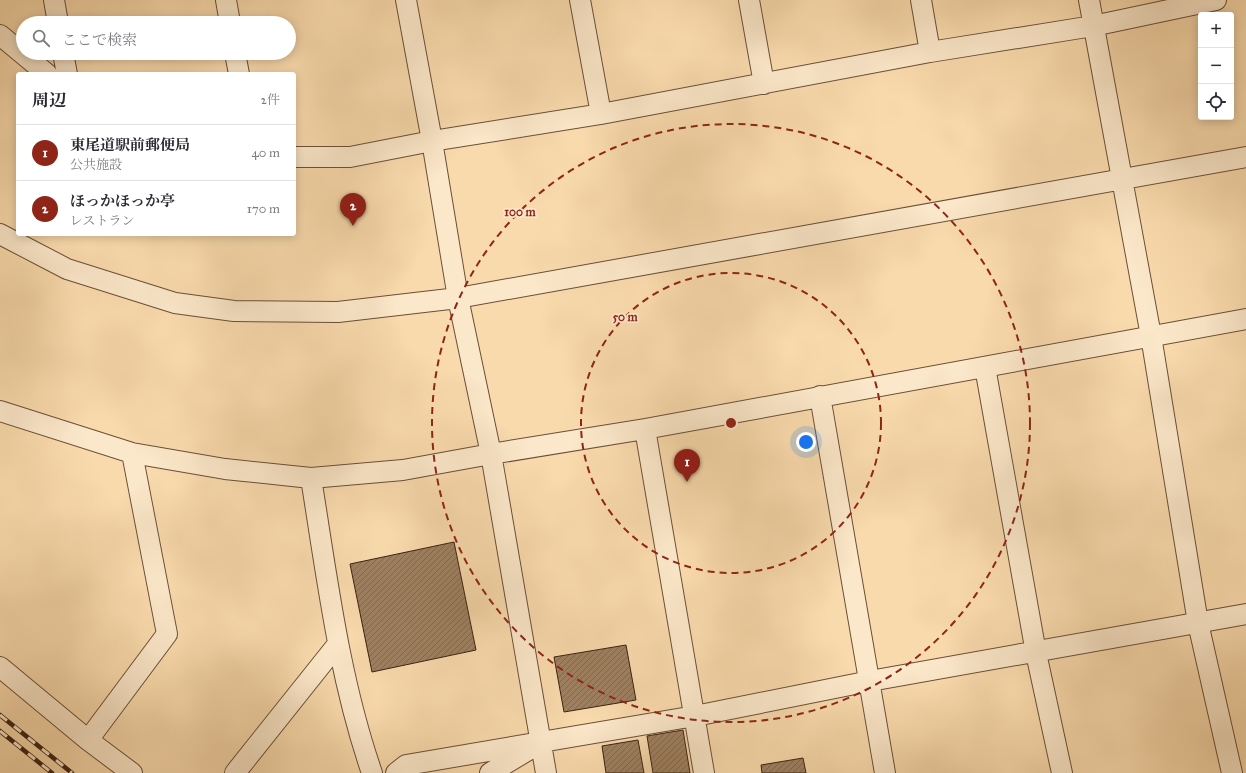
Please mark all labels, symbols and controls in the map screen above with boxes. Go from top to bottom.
map controls [1198,12,1234,120]
button: + [1198,12,1234,48]
search box [16,16,296,60]
icon: search [30,27,52,49]
text: ここで検索 [62,31,137,49]
button: − [1198,48,1234,84]
button: locate [1198,84,1234,120]
text: 周辺 [32,90,66,111]
text: 2件 [261,92,280,108]
text: 東尾道駅前郵便局 [70,136,190,154]
text: 1 [42,145,48,161]
text: 40 m [251,145,280,161]
text: 公共施設 [70,157,122,173]
text: ほっかほっか亭 [70,192,175,210]
pin: 2 [340,193,366,226]
text: 2 [42,201,48,217]
text: 170 m [247,201,280,217]
text: 100 m [504,205,537,219]
text: レストラン [70,213,135,229]
text: 50 m [612,310,639,324]
centre of rings [724,416,738,430]
your location [796,432,816,452]
pin: 1 [674,449,700,482]

